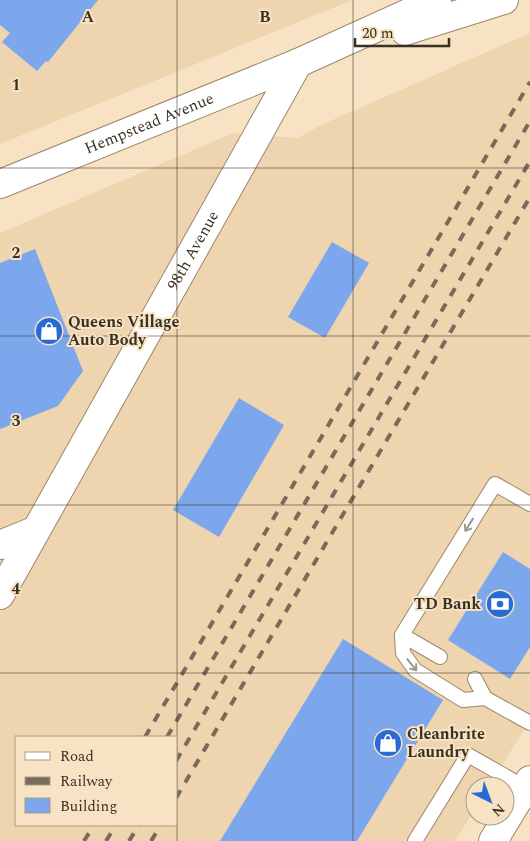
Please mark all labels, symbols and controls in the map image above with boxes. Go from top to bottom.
text: A [82,5,95,29]
text: B [259,5,271,29]
scale bar [355,15,449,47]
text: 20 m [362,22,394,45]
text: 1 [12,73,20,97]
street label: Hempstead Avenue [81,86,217,160]
street label: 98th Avenue [161,206,225,295]
text: 2 [12,241,21,265]
place label: Queens Village Auto Body [68,310,180,352]
shop icon: Queens Village Auto Body [34,316,64,346]
text: 3 [12,409,21,433]
one-way arrow [464,518,474,532]
text: 4 [12,577,21,601]
bank icon: TD Bank [485,589,515,619]
place label: TD Bank [414,592,481,616]
one-way arrow [407,659,418,672]
place label: Cleanbrite Laundry [407,722,485,764]
shop icon: Cleanbrite Laundry [373,728,403,758]
legend [15,736,178,826]
text: Road [60,745,94,768]
text: Railway [60,770,113,793]
north arrow [465,776,515,826]
text: Building [60,795,117,818]
text: N [487,799,510,822]

